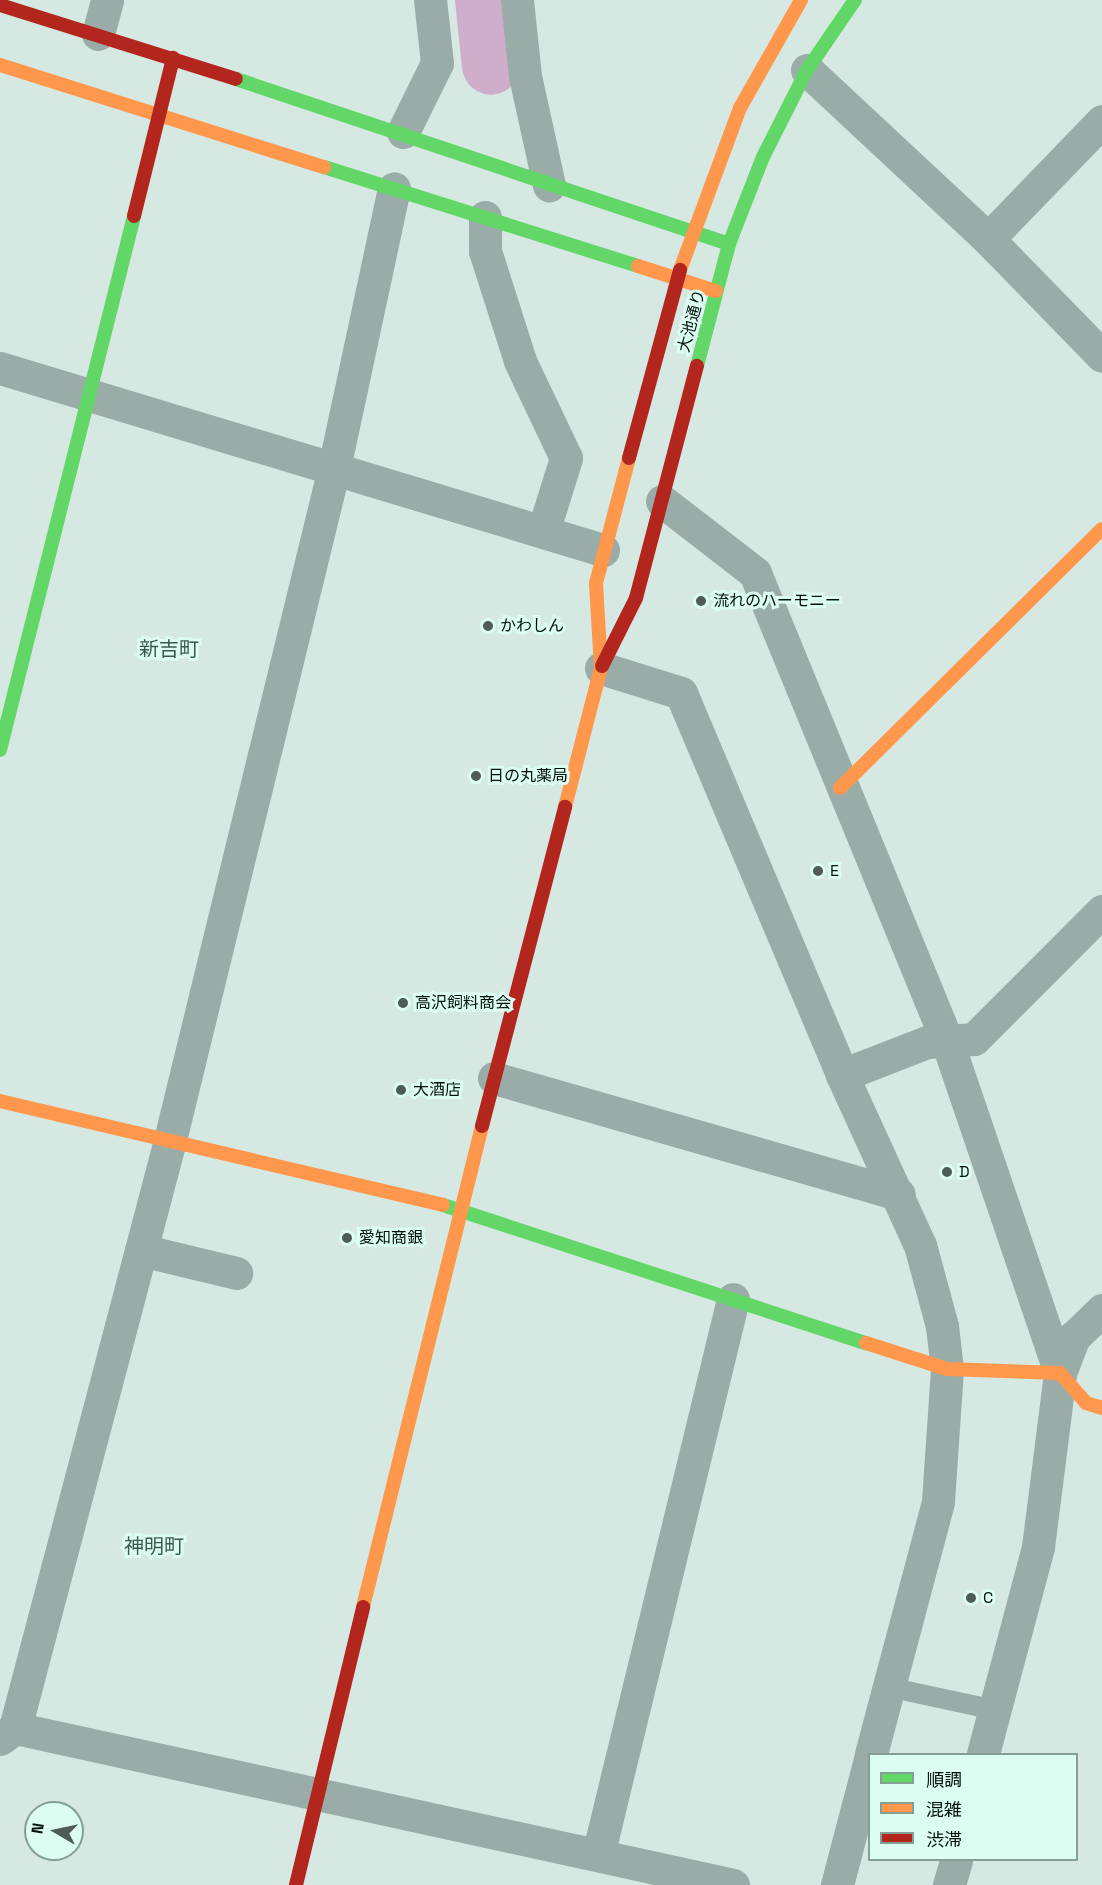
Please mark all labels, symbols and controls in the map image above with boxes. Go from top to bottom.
street label: 大池通り [674,288,710,354]
place label: 流れのハーモニー [713,591,841,611]
marker: 流れのハーモニー [694,594,708,608]
place label: かわしん [500,616,564,636]
marker: かわしん [481,619,495,633]
district label: 新吉町 [139,637,199,661]
place label: 日の丸薬局 [488,766,568,786]
marker: 日の丸薬局 [469,769,483,783]
place label: E [830,861,839,881]
marker: E [811,864,825,878]
place label: 高沢飼料商会 [415,993,511,1013]
marker: 高沢飼料商会 [396,996,410,1010]
place label: 大酒店 [413,1080,461,1100]
marker: 大酒店 [394,1083,408,1097]
place label: D [959,1162,970,1182]
marker: D [940,1165,954,1179]
place label: 愛知商銀 [359,1228,423,1248]
marker: 愛知商銀 [340,1231,354,1245]
district label: 神明町 [124,1534,184,1558]
place label: C [983,1588,993,1608]
marker: C [964,1591,978,1605]
legend [868,1753,1078,1861]
text: 順調 [926,1768,962,1791]
text: 混雑 [926,1798,962,1821]
north arrow [24,1801,84,1861]
text: N [26,1821,49,1835]
text: 渋滞 [926,1828,962,1851]

